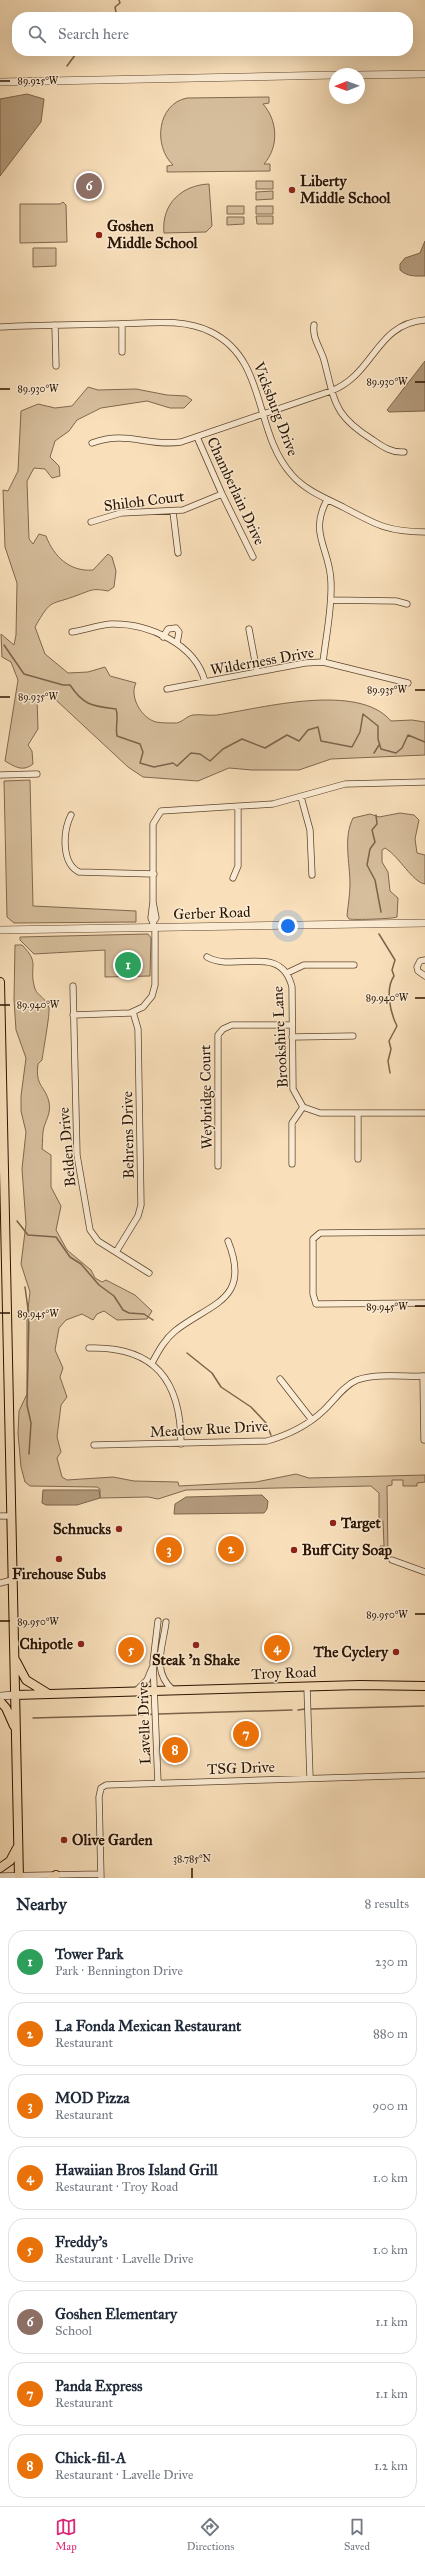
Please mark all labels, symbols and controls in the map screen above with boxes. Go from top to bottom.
search box [12,12,413,56]
icon: search [26,23,48,45]
text: Search here [58,25,129,43]
north arrow [329,68,365,104]
text: 89.925°W [18,75,59,87]
pin: 6 [76,171,102,201]
place label: Liberty Middle School [300,172,392,207]
marker: Liberty Middle School [287,185,297,195]
place label: Goshen Middle School [107,217,199,252]
marker: Goshen Middle School [94,230,104,240]
street label: Vicksburg Drive [249,359,302,458]
text: 89.930°W [366,376,408,388]
text: 89.930°W [17,383,59,395]
street label: Chamberlain Drive [203,434,269,548]
street label: Shiloh Court [103,487,186,515]
street label: Wilderness Drive [209,643,315,679]
text: 89.935°W [367,684,407,696]
text: 89.935°W [18,691,58,703]
street label: Gerber Road [173,903,251,923]
your location [278,916,298,936]
pin: 1 [115,950,141,980]
street label: Brookshire Lane [268,985,292,1089]
text: 89.940°W [366,992,409,1004]
text: 89.940°W [17,999,60,1011]
street label: Weybridge Court [196,1044,216,1149]
street label: Behrens Drive [118,1091,138,1179]
street label: Belden Drive [55,1106,79,1188]
text: 89.945°W [366,1301,408,1313]
text: 89.945°W [17,1308,59,1320]
street label: Meadow Rue Drive [149,1417,269,1441]
place label: Target [340,1514,382,1533]
marker: Target [328,1518,338,1528]
place label: Schnucks [53,1520,112,1538]
marker: Schnucks [114,1524,124,1534]
pin: 2 [218,1534,244,1564]
pin: 3 [156,1535,182,1565]
place label: Buff City Soap [302,1541,393,1560]
marker: Buff City Soap [289,1545,299,1555]
marker: Firehouse Subs [54,1554,64,1564]
place label: Firehouse Subs [12,1565,106,1583]
text: 89.950°W [366,1609,408,1621]
text: 89.950°W [17,1616,59,1628]
pin: 4 [264,1633,290,1663]
place label: Chipotle [20,1635,74,1654]
pin: 5 [118,1635,144,1665]
marker: Chipotle [76,1639,86,1649]
marker: Steak 'n Shake [191,1640,201,1650]
place label: The Cyclery [313,1643,389,1662]
marker: The Cyclery [391,1647,401,1657]
place label: Steak 'n Shake [152,1651,241,1669]
street label: Troy Road [251,1663,317,1683]
street label: Lavelle Drive [134,1681,154,1765]
pin: 7 [233,1719,259,1749]
pin: 8 [162,1735,188,1765]
street label: TSG Drive [207,1758,275,1778]
place label: Olive Garden [72,1831,154,1849]
marker: Olive Garden [59,1835,69,1845]
text: 38.785°N [173,1853,212,1865]
text: Nearby [16,1894,67,1915]
text: 8 results [365,1896,409,1912]
text: Tower Park [55,1945,124,1963]
text: 1 [27,1954,33,1970]
text: 230 m [375,1954,408,1970]
text: Park · Bennington Drive [55,1963,183,1979]
text: La Fonda Mexican Restaurant [55,2017,241,2035]
text: 2 [27,2026,33,2042]
text: 880 m [373,2026,408,2042]
text: Restaurant [55,2035,113,2051]
text: MOD Pizza [55,2089,130,2107]
text: 3 [27,2098,33,2114]
text: 900 m [372,2098,408,2114]
text: Restaurant [55,2107,113,2123]
text: Hawaiian Bros Island Grill [55,2161,218,2179]
text: 4 [26,2170,34,2186]
text: 1.0 km [373,2170,408,2186]
text: Restaurant · Troy Road [55,2179,178,2195]
text: Freddy's [55,2233,108,2251]
text: 5 [27,2242,33,2258]
text: 1.0 km [373,2242,408,2258]
text: Restaurant · Lavelle Drive [55,2251,193,2267]
text: Goshen Elementary [55,2305,177,2323]
text: 6 [27,2314,33,2330]
text: 1.1 km [375,2314,408,2330]
text: School [55,2323,92,2339]
text: Panda Express [55,2377,142,2395]
text: 7 [27,2386,33,2402]
text: 1.1 km [375,2386,408,2402]
text: Restaurant [55,2395,113,2411]
text: Chick-fil-A [55,2449,126,2467]
text: 8 [27,2458,33,2474]
text: 1.2 km [374,2458,408,2474]
text: Restaurant · Lavelle Drive [55,2467,193,2483]
tab: Map [55,2516,77,2553]
tab: Directions [187,2516,234,2553]
tab: Saved [344,2516,370,2553]

